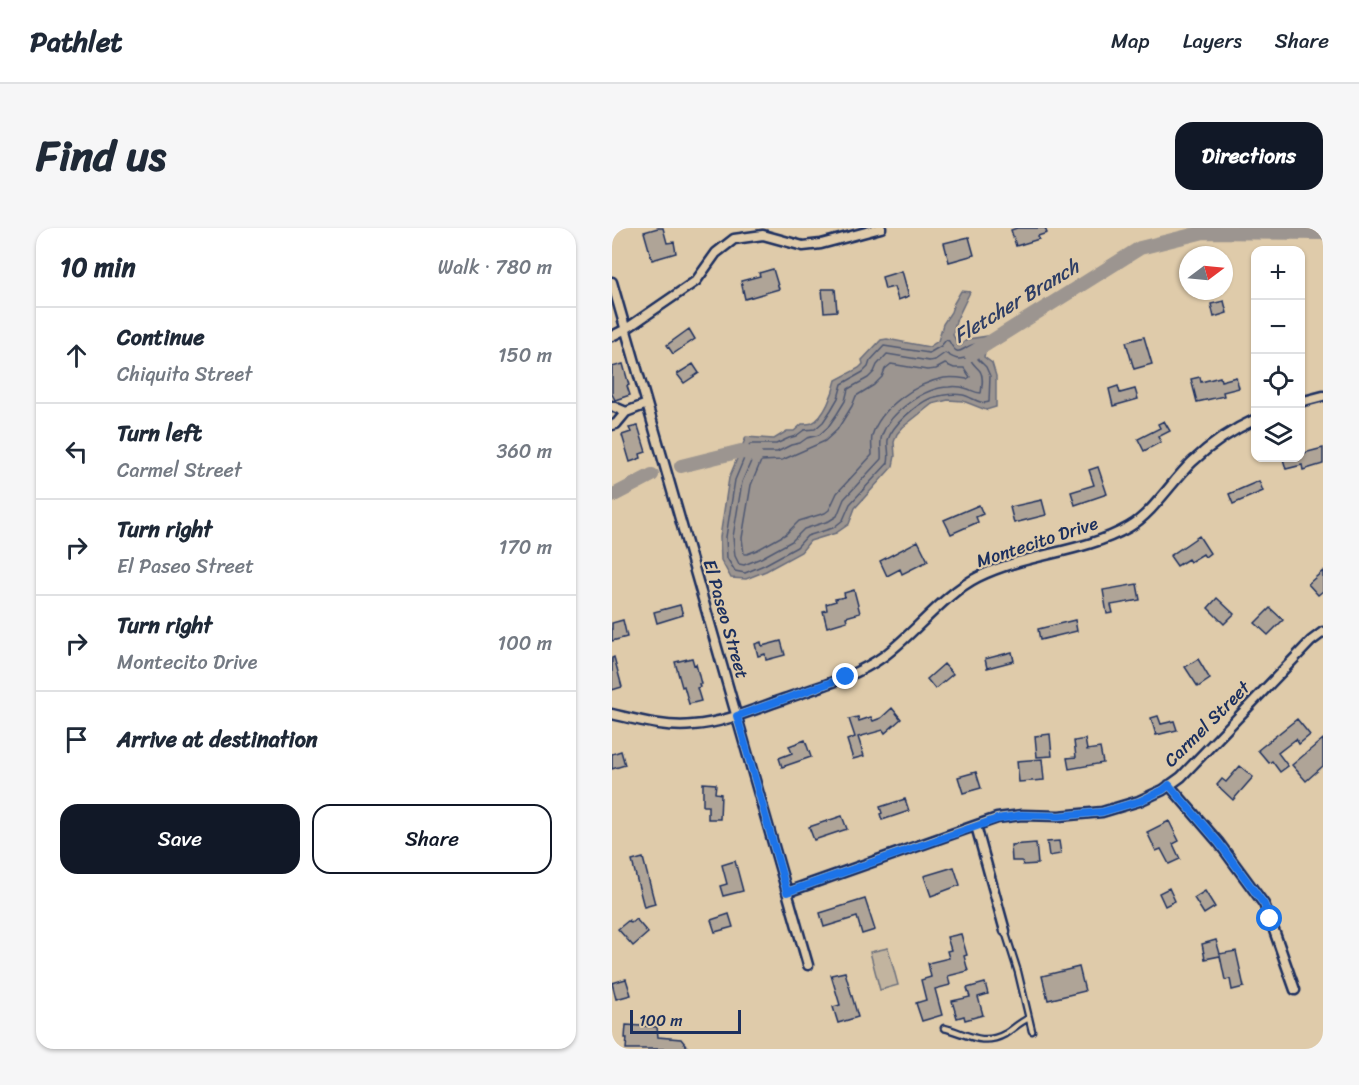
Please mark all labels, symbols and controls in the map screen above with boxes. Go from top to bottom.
text: Pathlet [30,17,123,66]
text: Map [1111,22,1150,60]
text: Layers [1183,22,1242,60]
text: Share [1275,22,1329,60]
text: Find us [36,119,166,193]
button: Directions [1175,122,1323,190]
text: 10 min [60,244,136,290]
north arrow [1179,246,1233,300]
map controls [1251,246,1305,462]
button: + [1251,246,1305,300]
water label: Fletcher Branch [946,249,1087,353]
text: Walk · 780 m [438,250,552,285]
button: − [1251,300,1305,354]
text: Continue [117,318,205,357]
text: 150 m [498,338,552,373]
icon: ahead [60,339,93,372]
button: locate [1251,354,1305,408]
text: Chiquita Street [117,357,252,392]
button: layers [1251,408,1305,462]
text: Turn left [117,414,202,453]
text: 360 m [496,434,552,469]
icon: left [60,435,93,468]
text: Carmel Street [117,453,242,488]
street label: Montecito Drive [972,507,1102,577]
text: Turn right [117,510,212,549]
text: 170 m [499,530,552,565]
icon: right [60,531,93,564]
text: El Paseo Street [117,549,254,584]
street label: El Paseo Street [694,555,758,683]
text: Turn right [117,606,212,645]
text: 100 m [498,626,552,661]
icon: right [60,627,93,660]
text: Montecito Drive [117,645,258,680]
route end [832,663,858,689]
street label: Carmel Street [1156,672,1259,775]
text: Arrive at destination [117,720,318,759]
icon: arrive [60,723,93,756]
button: Save [60,804,300,874]
button: Share [312,804,552,874]
route start [1256,905,1282,931]
text: 100 m [639,1006,683,1035]
scale bar [630,1007,741,1034]

